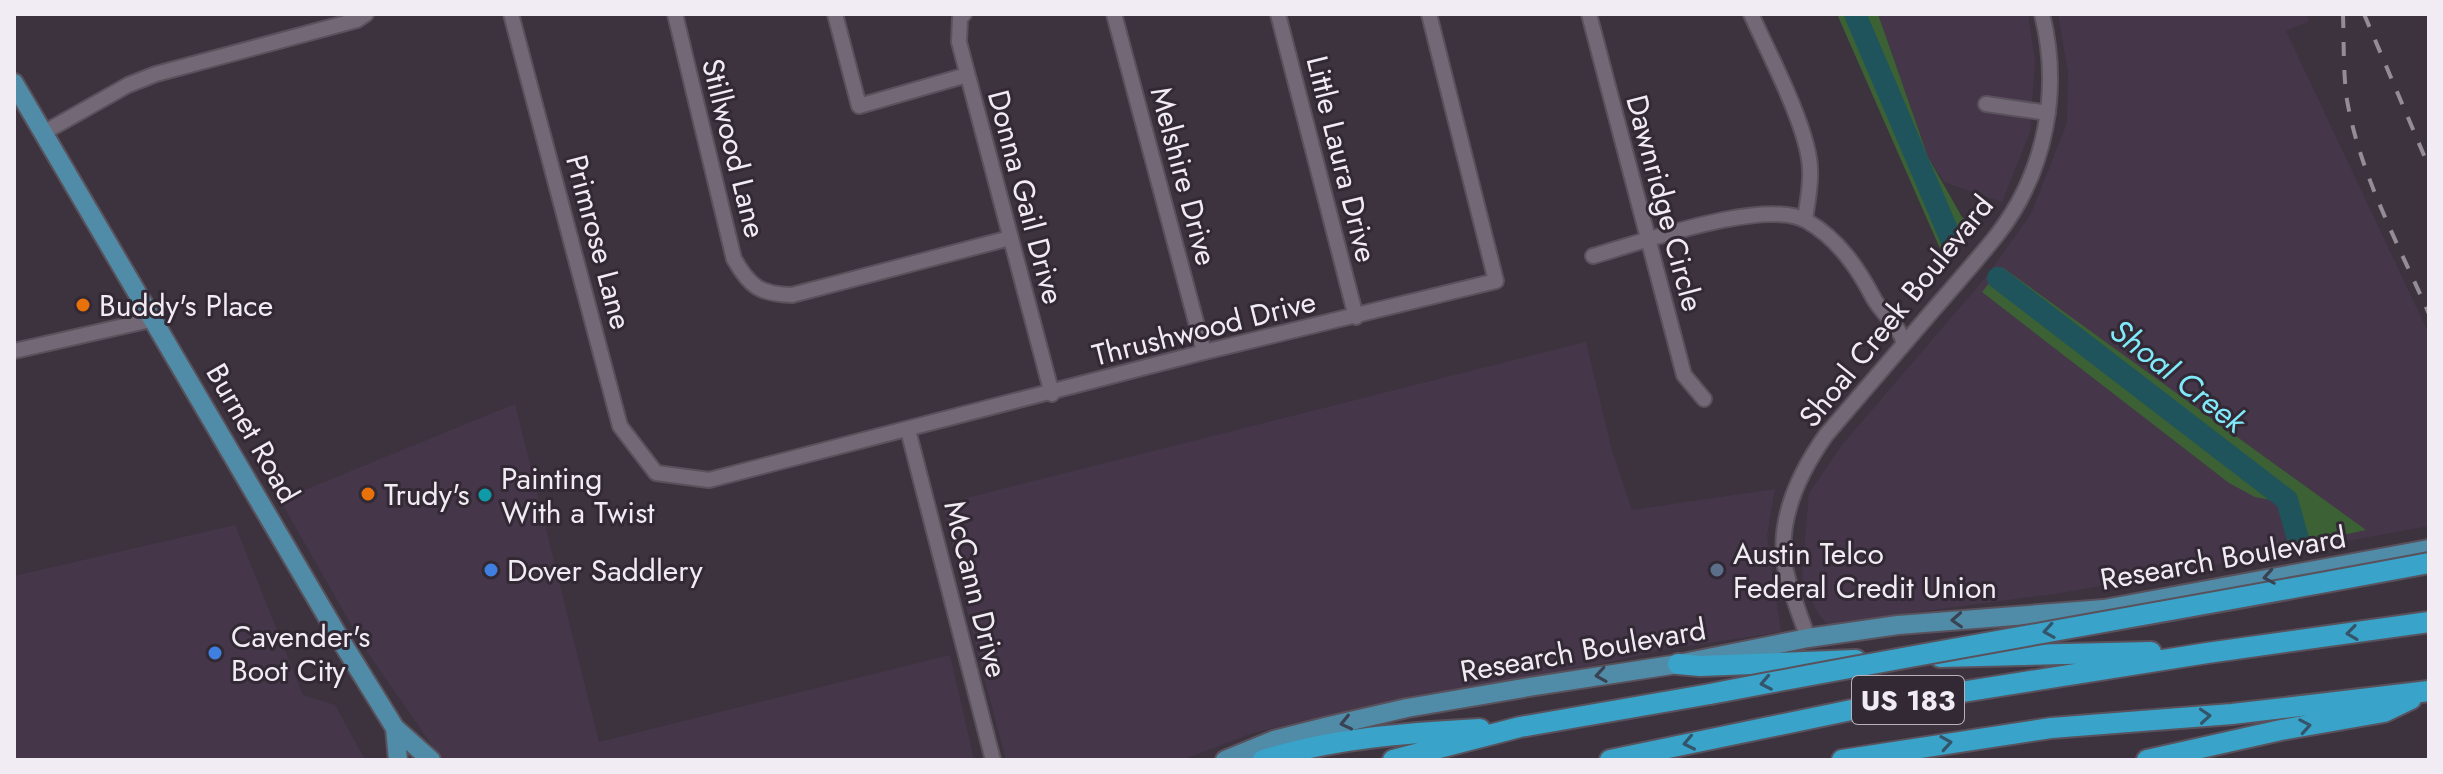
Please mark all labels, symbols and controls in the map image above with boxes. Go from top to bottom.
street label: Little Laura Drive [1296,51,1388,267]
street label: Stillwood Lane [691,54,777,242]
street label: Melshire Drive [1140,82,1228,270]
street label: Donna Gail Drive [977,85,1075,309]
street label: Dawnridge Circle [1615,90,1715,316]
street label: Primrose Lane [555,150,643,334]
street label: Shoal Creek Boulevard [1789,185,2003,437]
street label: Thrushwood Drive [1088,279,1320,377]
place label: Buddy's Place [99,284,273,327]
marker: Buddy's Place [74,296,92,314]
water label: Shoal Creek [2100,308,2257,445]
street label: Burnet Road [196,355,310,511]
place label: Painting With a Twist [501,457,655,534]
place label: Trudy's [384,473,470,516]
marker: Trudy's [359,485,377,503]
marker: Painting With a Twist [476,486,494,504]
street label: McCann Drive [933,496,1019,682]
street label: Research Boulevard [2097,515,2349,601]
place label: Austin Telco Federal Credit Union [1733,532,1997,609]
place label: Dover Saddlery [507,549,703,592]
marker: Dover Saddlery [482,561,500,579]
marker: Austin Telco Federal Credit Union [1708,561,1726,579]
one-way arrow [2263,568,2276,585]
street label: Research Boulevard [1457,607,1709,693]
one-way arrow [1950,611,1963,628]
place label: Cavender's Boot City [231,615,370,692]
one-way arrow [2042,622,2056,639]
one-way arrow [2345,624,2359,641]
marker: Cavender's Boot City [206,644,224,662]
one-way arrow [1594,666,1608,683]
one-way arrow [1759,674,1773,691]
road number: US 183 [1852,676,1964,724]
one-way arrow [2199,708,2212,725]
one-way arrow [1339,713,1353,730]
one-way arrow [2299,718,2312,735]
one-way arrow [1683,733,1696,750]
one-way arrow [1939,735,1953,752]

